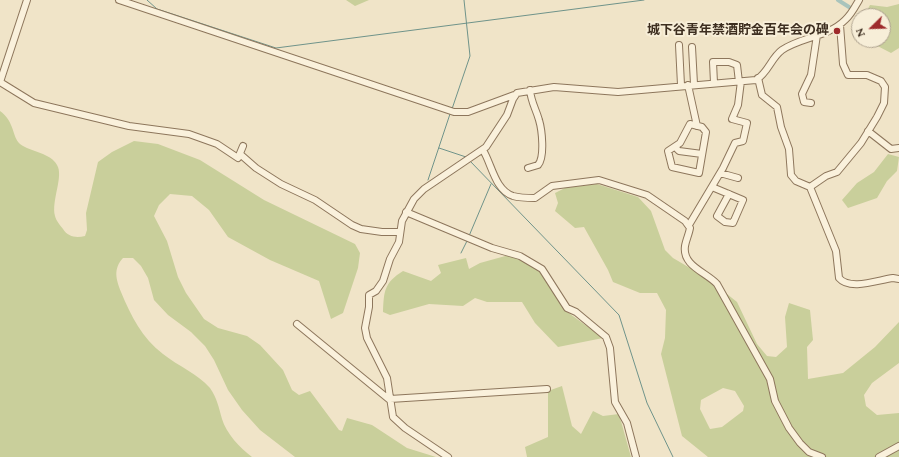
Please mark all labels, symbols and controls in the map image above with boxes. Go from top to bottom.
north arrow [851,8,891,48]
place label: 城下谷青年禁酒貯金百年会の碑 [647,23,829,39]
text: N [851,25,870,40]
marker: 城下谷青年禁酒貯金百年会の碑 [832,26,842,36]

